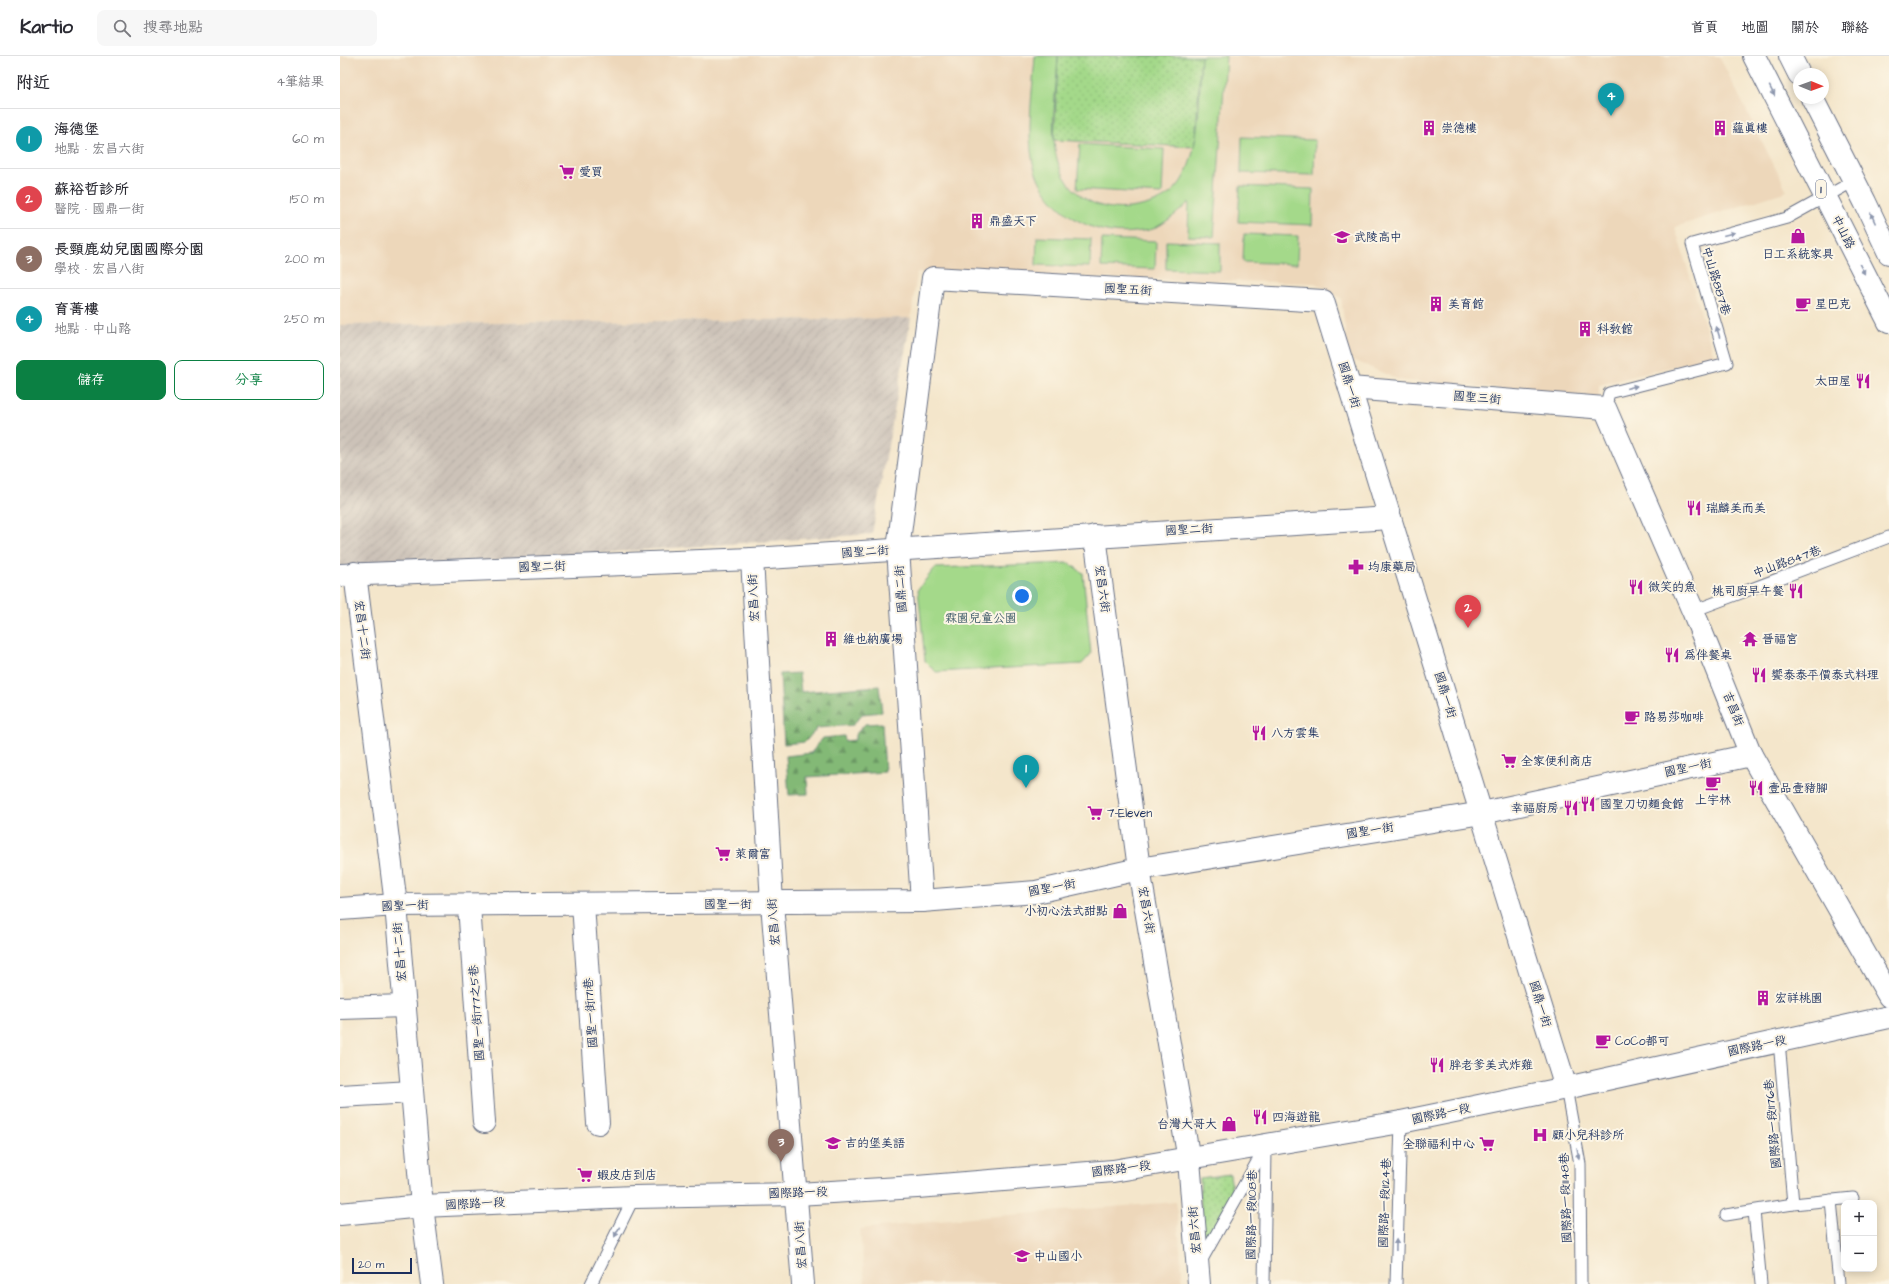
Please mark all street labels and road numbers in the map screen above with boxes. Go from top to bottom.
road number: 1 [1816,180,1826,198]
street label: 中山路 [1827,212,1859,252]
street label: 中山路887巷 [1697,245,1735,317]
street label: 國聖五街 [1104,280,1152,300]
street label: 國鼎一街 [1334,360,1364,410]
street label: 國聖三街 [1452,387,1502,409]
street label: 國聖二街 [1165,520,1213,540]
street label: 國聖二街 [840,542,890,562]
street label: 中山路847巷 [1751,542,1823,582]
street label: 國聖二街 [518,558,566,576]
street label: 國鼎二街 [891,564,911,614]
street label: 宏昌六街 [1090,564,1114,614]
street label: 宏昌八街 [744,574,764,622]
street label: 宏昌十二街 [350,599,374,661]
street label: 國鼎一街 [1430,670,1460,720]
street label: 吉昌街 [1718,689,1748,729]
street label: 國聖一街 [1663,755,1713,781]
street label: 國聖一街 [1345,819,1395,843]
street label: 國聖一街 [1027,875,1077,901]
street label: 宏昌六街 [1133,885,1159,935]
street label: 國聖一街 [704,896,752,913]
street label: 國聖一街 [381,897,429,915]
street label: 宏昌八街 [763,897,785,947]
street label: 宏昌十二街 [389,921,411,983]
street label: 國聖一街177之5巷 [465,964,489,1062]
street label: 國聖一街171巷 [580,977,602,1049]
street label: 國鼎一街 [1525,979,1555,1029]
street label: 國際路一段 [1726,1031,1788,1061]
street label: 國際路一段1176巷 [1761,1078,1785,1170]
street label: 國際路一段 [1410,1099,1472,1129]
street label: 國際路一段1148巷 [1556,1152,1576,1244]
street label: 國際路一段 [1090,1157,1152,1181]
street label: 國際路一段1124巷 [1375,1158,1395,1248]
street label: 國際路一段1108巷 [1243,1170,1261,1260]
street label: 國際路一段 [768,1183,828,1203]
street label: 國際路一段 [445,1194,505,1214]
street label: 宏昌六街 [1184,1205,1206,1255]
street label: 宏昌八街 [791,1220,811,1270]

